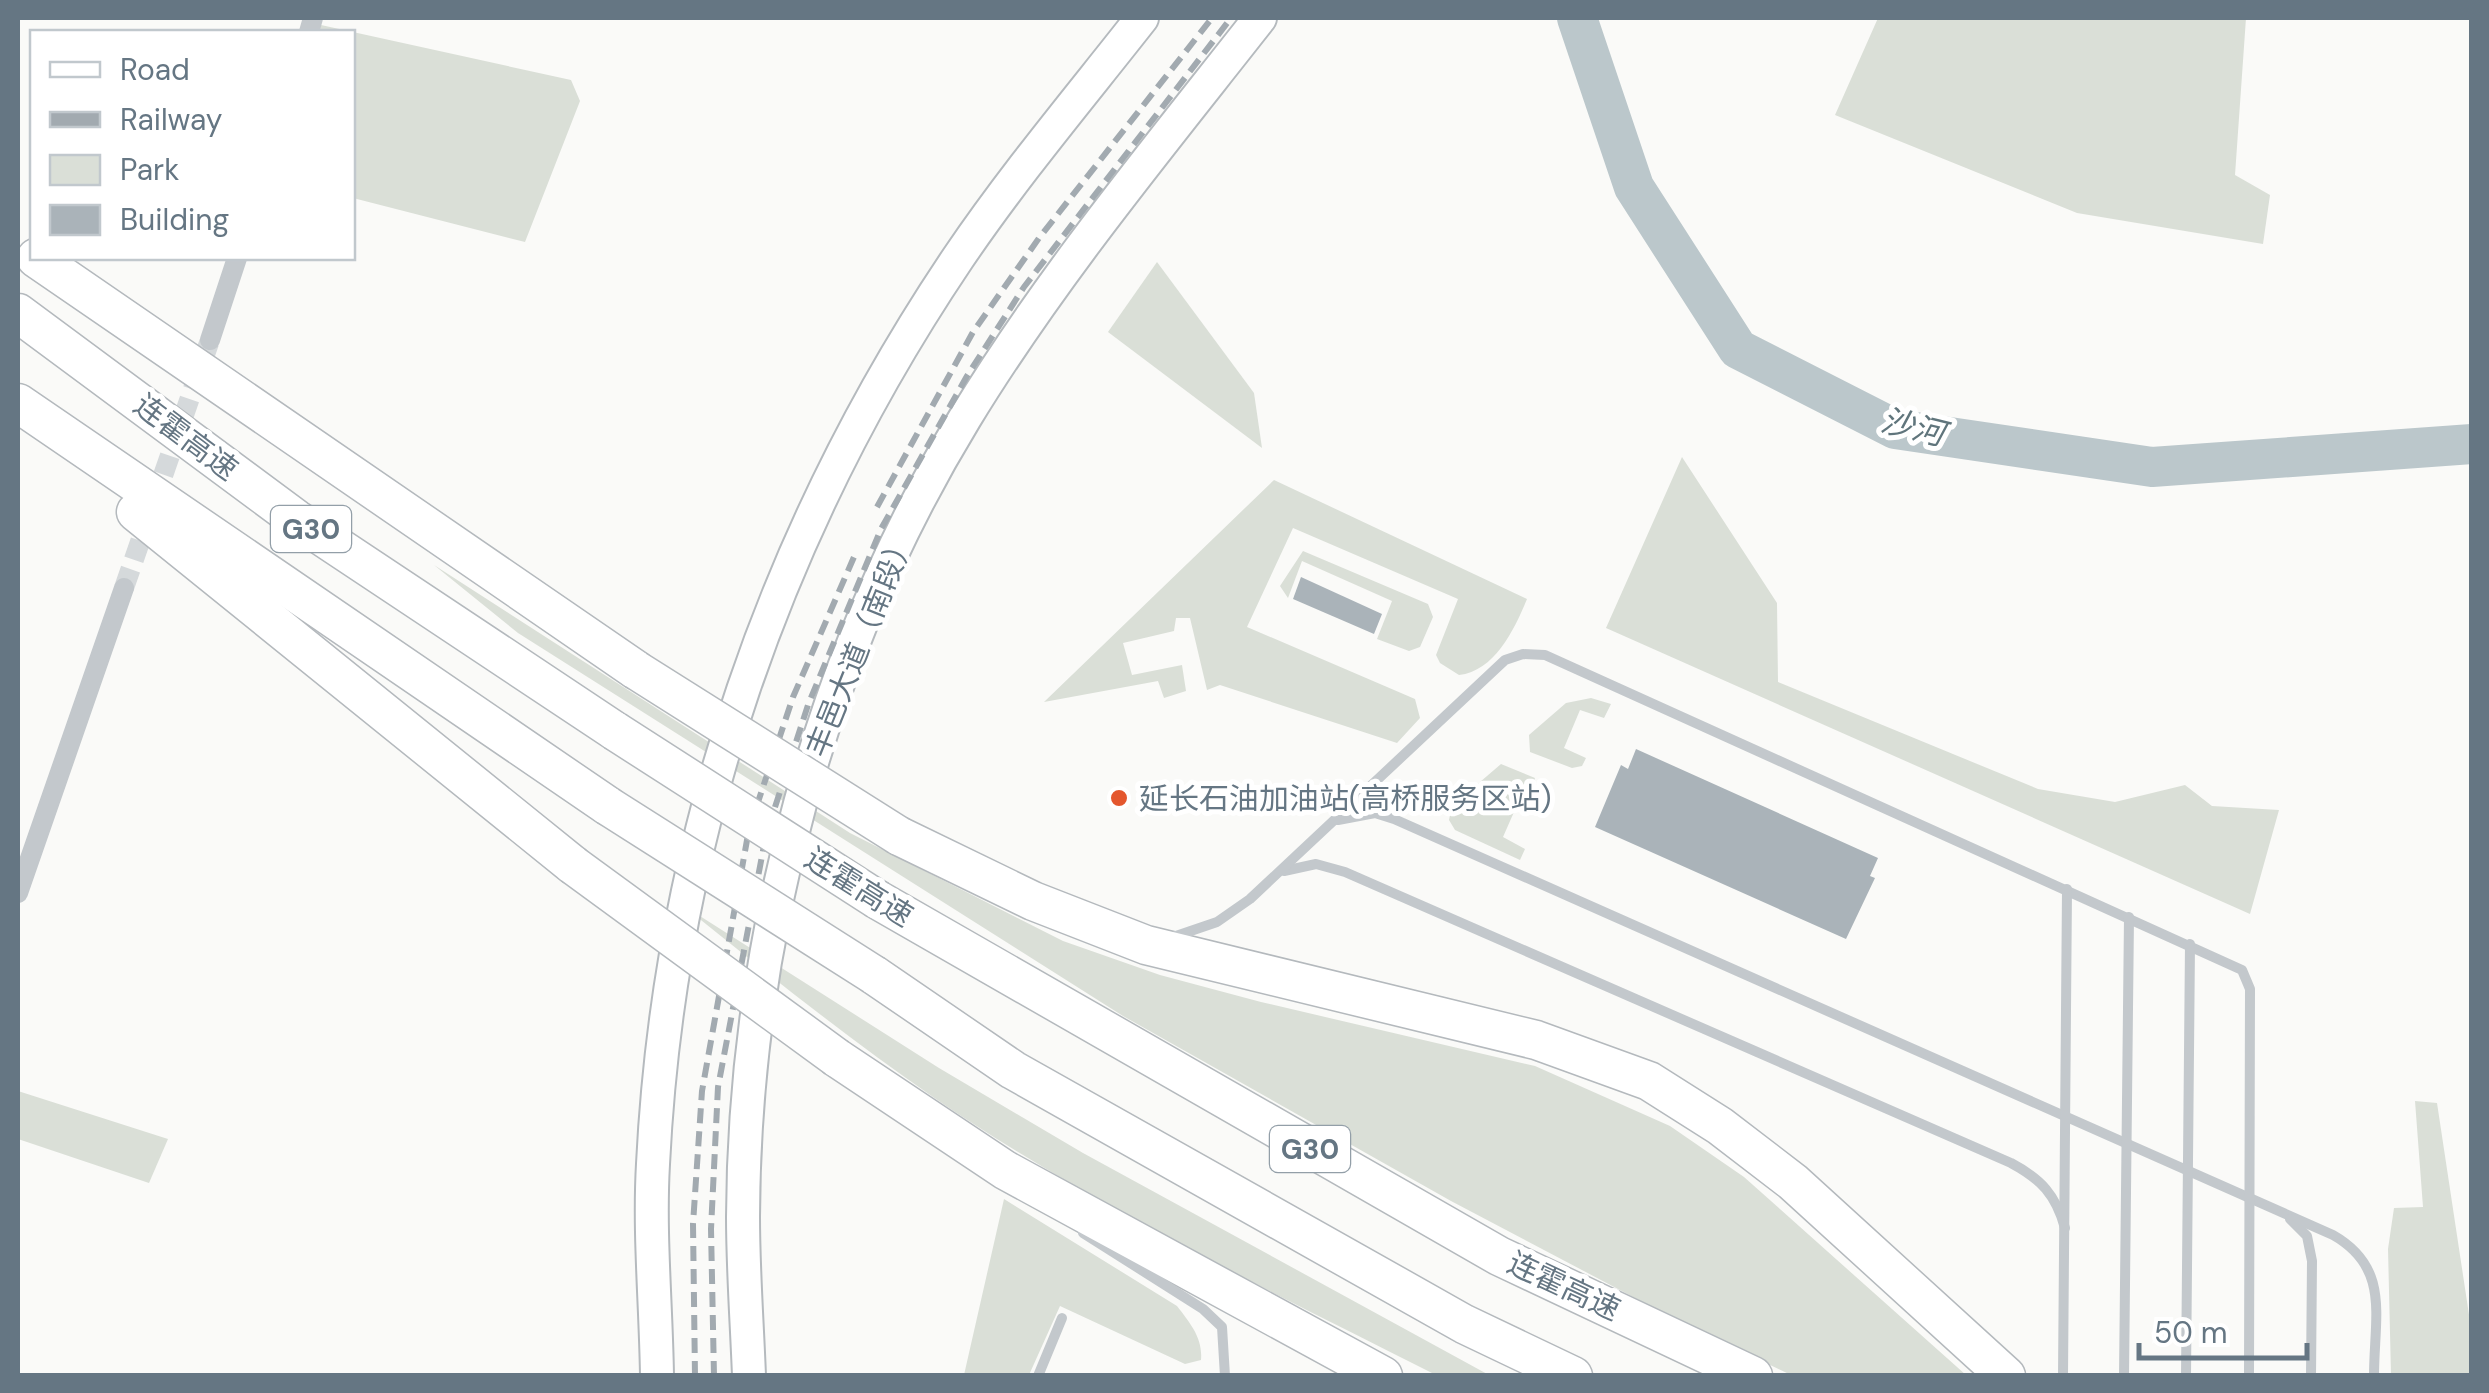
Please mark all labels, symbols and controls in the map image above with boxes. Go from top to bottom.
legend [30,30,355,260]
text: Road [120,50,190,89]
text: Railway [120,100,223,139]
text: Park [120,150,179,189]
text: Building [120,200,229,239]
street label: 连霍高速 [126,385,246,489]
water label: 沙河 [1877,399,1955,457]
road number: G30 [271,506,351,552]
street label: 丰邑大道（南段） [797,525,923,763]
place label: 延长石油加油站(高桥服务区站) [1139,779,1551,818]
marker: 延长石油加油站(高桥服务区站) [1108,787,1130,809]
street label: 连霍高速 [798,839,920,935]
road number: G30 [1270,1126,1350,1172]
street label: 连霍高速 [1501,1243,1627,1329]
scale bar [2139,1298,2306,1360]
text: 50 m [2154,1313,2228,1352]

